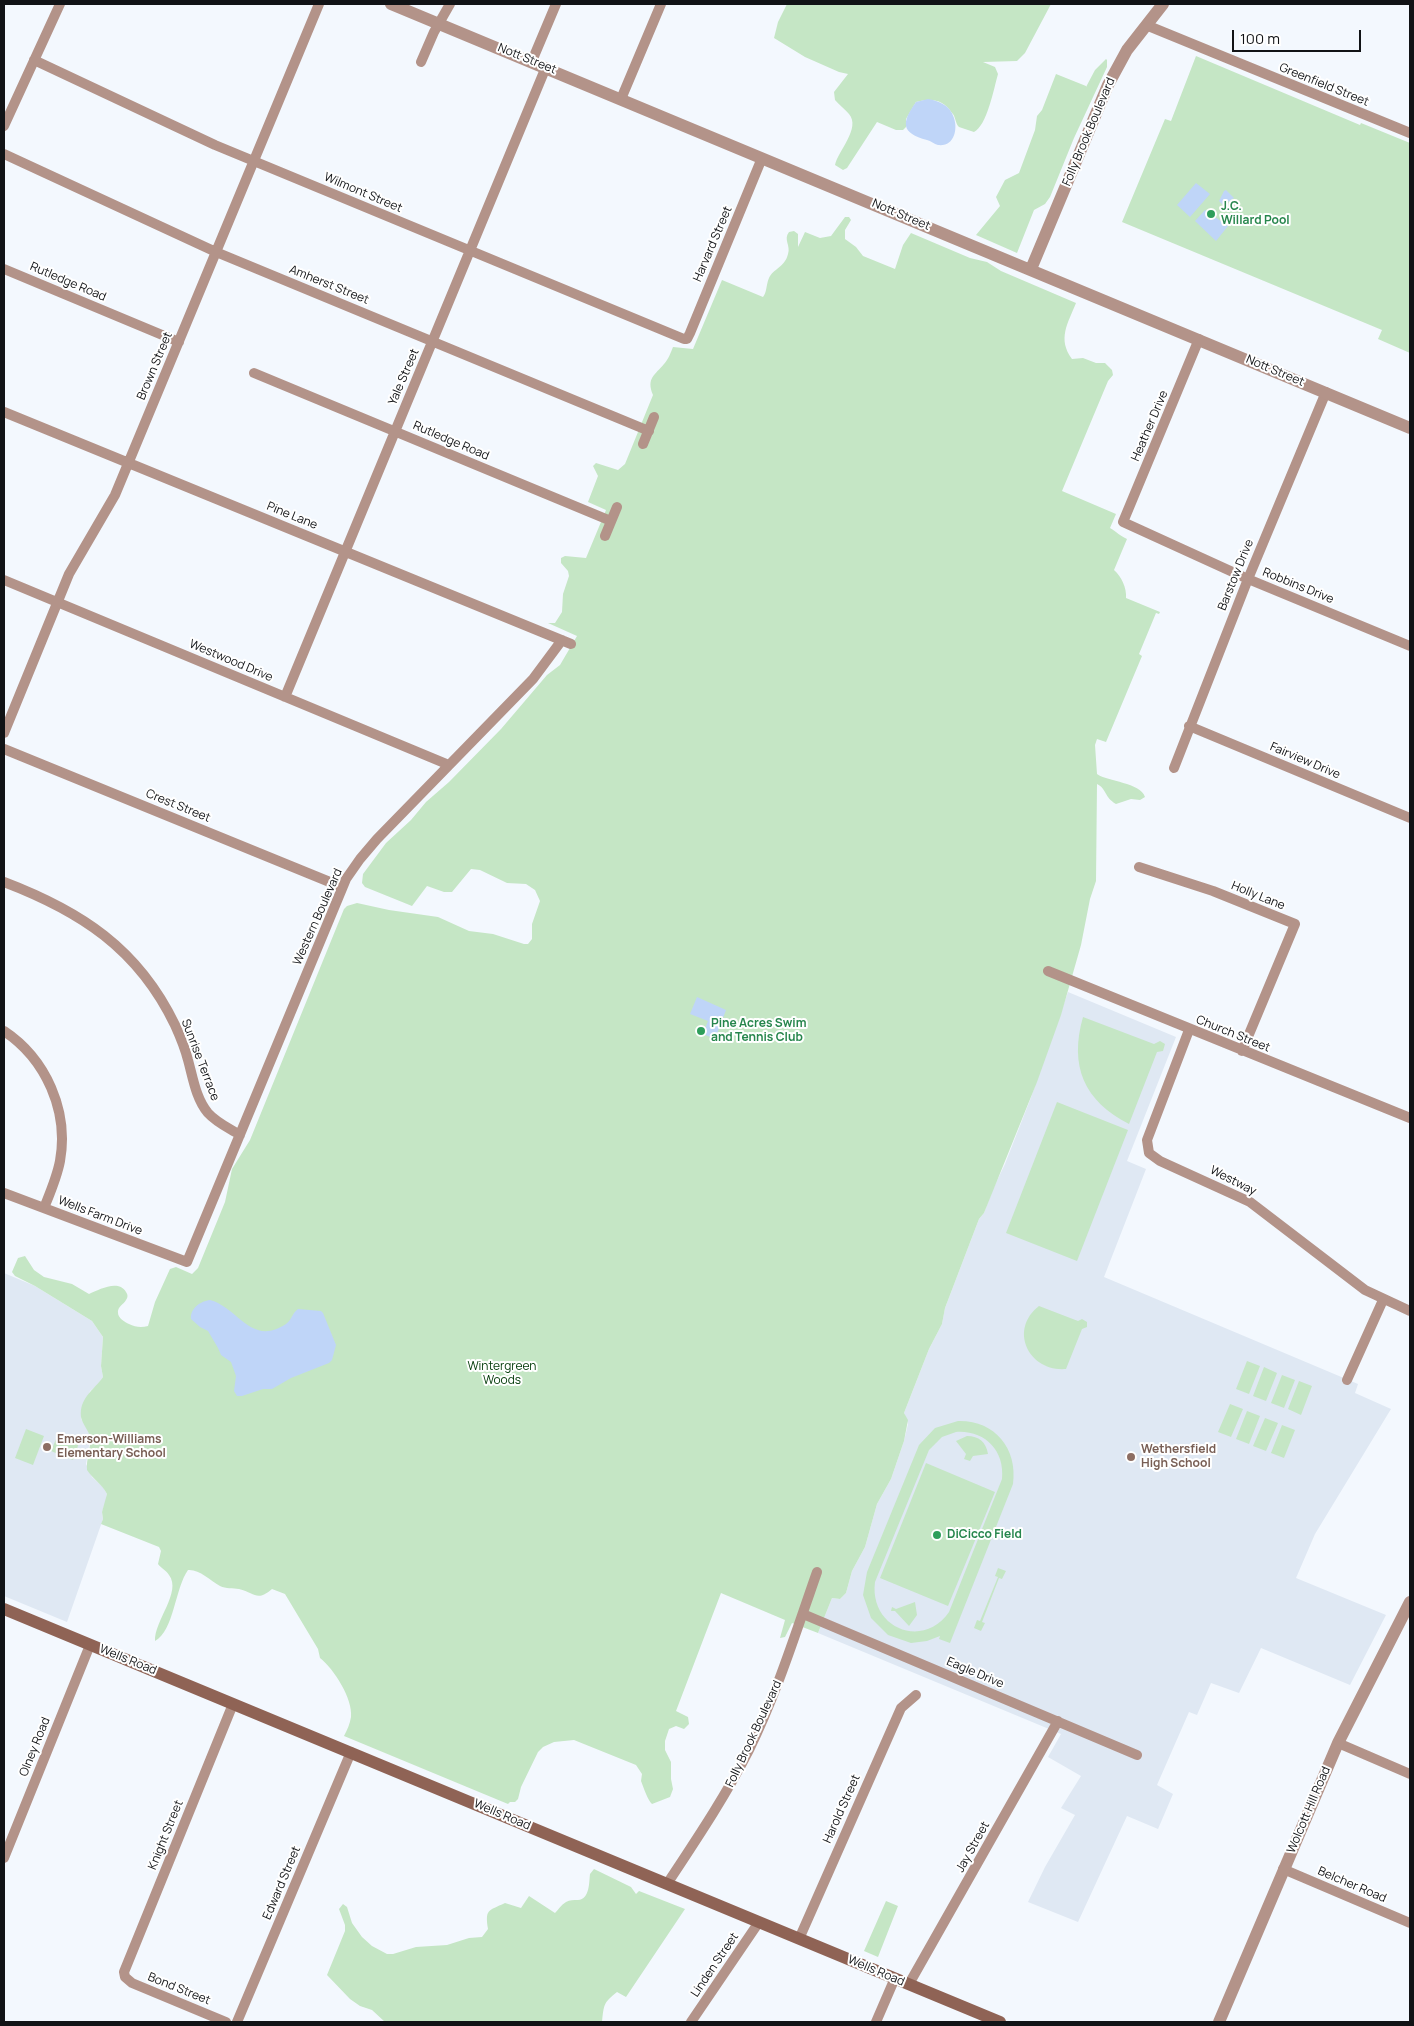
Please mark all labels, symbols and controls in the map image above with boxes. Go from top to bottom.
scale bar [1234,20,1363,52]
text: 100 m [1240,28,1280,49]
street label: Nott Street [496,41,558,77]
street label: Greenfield Street [1277,60,1371,110]
street label: Folly Brook Boulevard [1060,76,1118,188]
street label: Wilmont Street [322,170,404,216]
street label: Nott Street [870,196,932,234]
place label: J.C. Willard Pool [1221,200,1290,228]
street label: Harvard Street [691,204,735,284]
marker: J.C. Willard Pool [1205,208,1217,220]
street label: Rutledge Road [28,259,108,305]
street label: Amherst Street [287,262,371,308]
street label: Brown Street [134,330,176,402]
street label: Yale Street [386,347,422,407]
street label: Nott Street [1244,352,1306,390]
street label: Heather Drive [1129,388,1171,464]
street label: Rutledge Road [411,418,491,464]
street label: Pine Lane [265,499,319,533]
street label: Barstow Drive [1215,537,1257,613]
street label: Robbins Drive [1260,565,1336,607]
street label: Westwood Drive [187,637,275,685]
street label: Fairview Drive [1268,740,1342,782]
street label: Crest Street [144,786,212,826]
street label: Western Boulevard [290,867,346,967]
street label: Holly Lane [1229,879,1287,913]
street label: Church Street [1194,1013,1272,1055]
street label: Sunrise Terrace [178,1017,222,1103]
place label: Pine Acres Swim and Tennis Club [711,1017,806,1045]
marker: Pine Acres Swim and Tennis Club [695,1025,707,1037]
street label: Westway [1207,1163,1259,1199]
street label: Wells Farm Drive [56,1193,144,1239]
park label: Wintergreen Woods [468,1360,536,1388]
place label: Emerson-Williams Elementary School [57,1433,166,1461]
marker: Emerson-Williams Elementary School [41,1441,53,1453]
place label: Wethersfield High School [1141,1443,1216,1471]
marker: Wethersfield High School [1125,1451,1137,1463]
place label: DiCicco Field [947,1528,1022,1542]
marker: DiCicco Field [931,1529,943,1541]
street label: Wells Road [97,1642,159,1678]
street label: Eagle Drive [944,1654,1006,1692]
street label: Folly Brook Boulevard [723,1678,785,1790]
street label: Olney Road [17,1715,53,1779]
street label: Wolcott Hill Road [1284,1765,1334,1855]
street label: Harold Street [820,1772,864,1846]
street label: Wells Road [471,1797,533,1833]
street label: Knight Street [146,1798,186,1872]
street label: Jay Street [953,1819,993,1875]
street label: Edward Street [260,1844,304,1922]
street label: Belcher Road [1316,1864,1388,1906]
street label: Linden Street [688,1930,742,2000]
street label: Wells Road [845,1953,907,1989]
street label: Bond Street [146,1970,212,2008]

